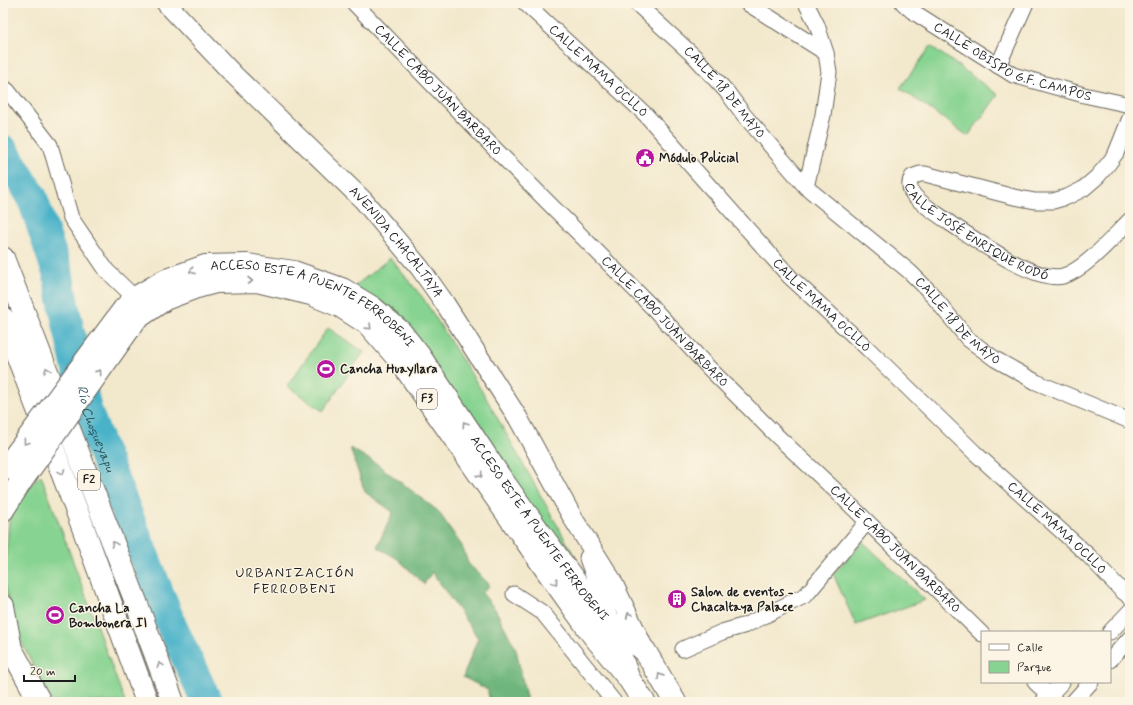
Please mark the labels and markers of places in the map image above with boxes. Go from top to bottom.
public building icon: Módulo Policial [634,147,656,169]
place label: Módulo Policial [659,150,739,167]
sports icon: Cancha Huayllara [315,358,337,380]
place label: Cancha Huayllara [340,361,438,378]
place label: Salon de eventos - Chacaltaya Palace [691,584,794,616]
building icon: Salon de eventos - Chacaltaya Palace [666,588,688,610]
place label: Cancha La Bombonera II [69,600,147,632]
sports icon: Cancha La Bombonera II [44,604,66,626]

